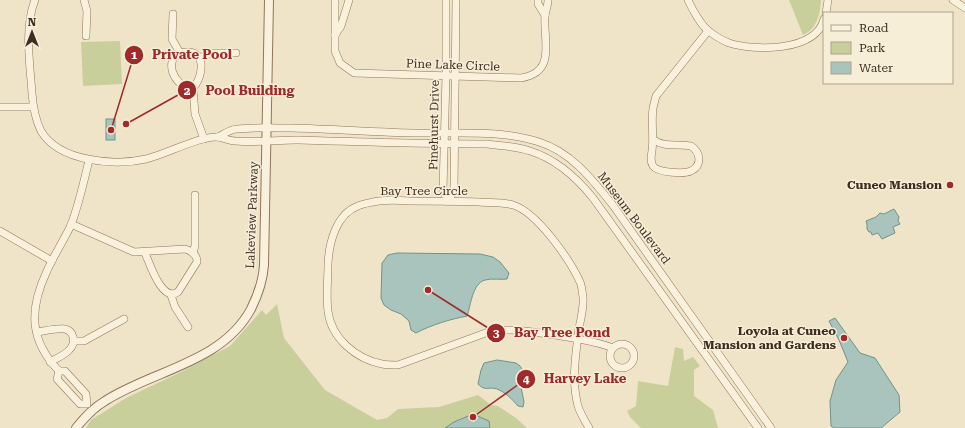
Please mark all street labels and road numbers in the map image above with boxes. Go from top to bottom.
street label: Pine Lake Circle [406,56,501,74]
street label: Pinehurst Drive [426,79,442,170]
street label: Lakeview Parkway [243,160,261,269]
street label: Museum Boulevard [595,169,673,267]
street label: Bay Tree Circle [380,184,468,198]

